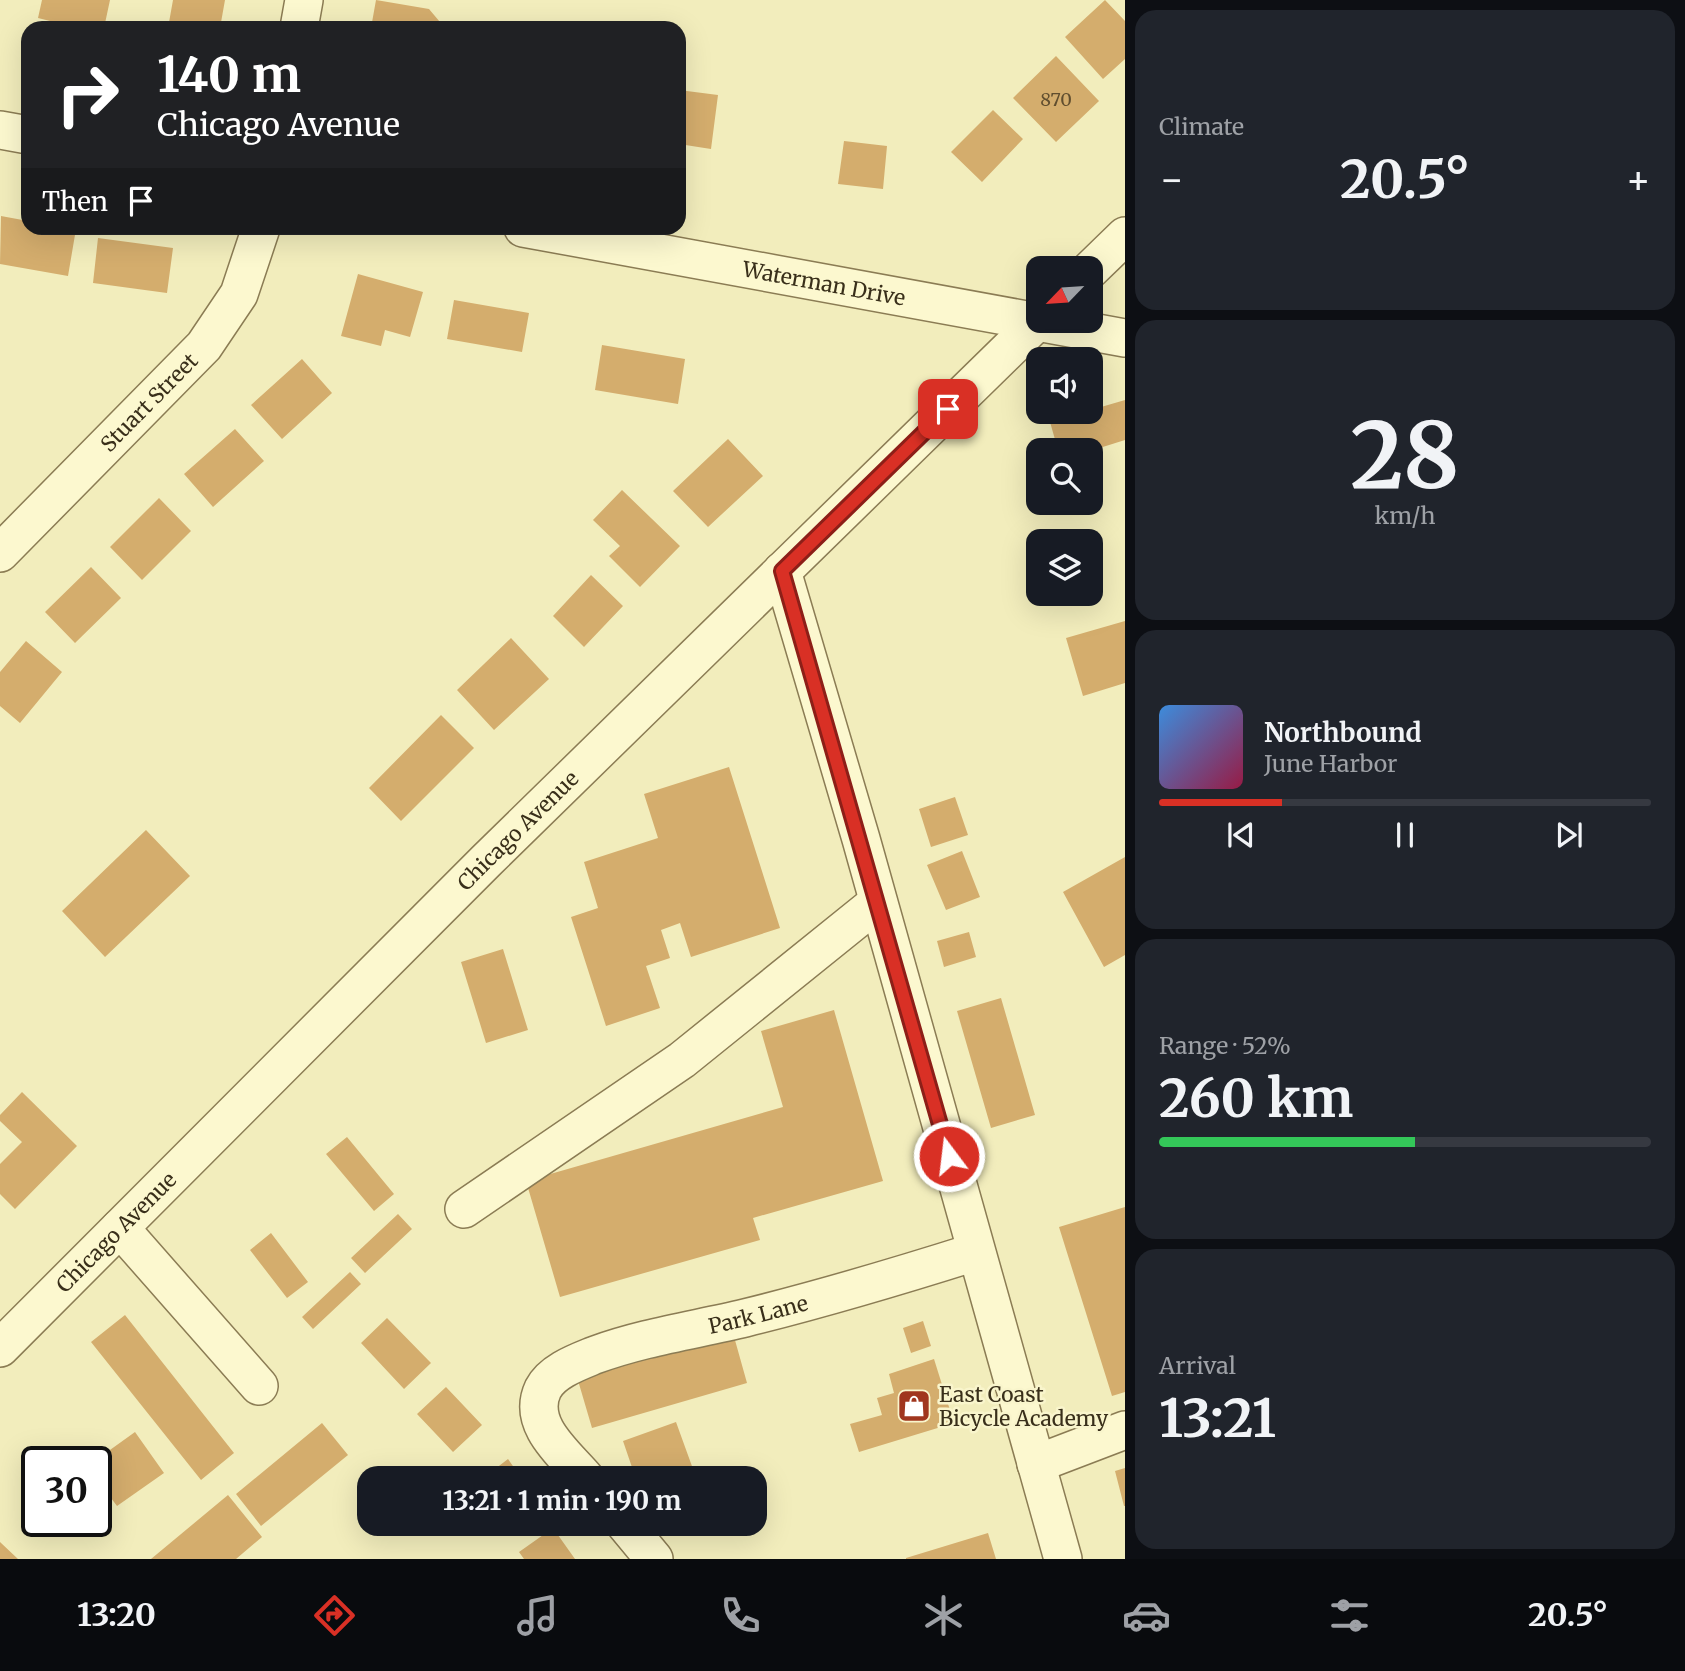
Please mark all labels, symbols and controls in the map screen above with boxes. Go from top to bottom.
text: 140 m [157,44,301,105]
icon: right [42,49,133,140]
house number: 870 [1040,88,1072,111]
text: Chicago Avenue [157,105,400,145]
text: Climate [1159,112,1244,141]
text: 20.5° [1340,147,1470,212]
text: − [1159,156,1184,203]
text: + [1626,156,1651,203]
icon: arrive [122,182,160,220]
text: Then [42,185,108,218]
street label: Waterman Drive [739,255,908,311]
north arrow [1026,256,1102,332]
map controls [1026,256,1103,606]
street label: Stuart Street [94,347,203,457]
button: sound [1026,347,1103,424]
pin [918,379,978,439]
icon: arrive [929,390,967,428]
text: 28 [1350,398,1460,513]
button: search [1026,438,1103,515]
text: km/h [1375,501,1435,530]
button: layers [1026,529,1103,606]
text: Northbound [1264,716,1422,749]
text: June Harbor [1264,749,1397,778]
street label: Chicago Avenue [451,765,584,896]
icon: previous [1222,816,1260,854]
icon: pause [1386,816,1424,854]
icon: next [1550,816,1588,854]
text: Range · 52% [1159,1031,1291,1060]
text: 260 km [1159,1066,1353,1131]
position arrow [912,1119,986,1193]
street label: Chicago Avenue [50,1166,182,1298]
street label: Park Lane [706,1289,811,1339]
text: Arrival [1159,1351,1236,1380]
place label: East Coast Bicycle Academy [939,1381,1109,1432]
text: 13:21 [1159,1386,1276,1451]
shop icon: East Coast Bicycle Academy [895,1387,933,1425]
speed limit sign: 30 [21,1446,112,1537]
text: 13:21 · 1 min · 190 m [442,1484,682,1517]
icon: directions [310,1591,359,1640]
icon: music [513,1591,562,1640]
icon: phone [716,1591,765,1640]
icon: climate [919,1591,968,1640]
icon: car [1122,1591,1171,1640]
icon: filters [1325,1591,1374,1640]
text: 13:20 [77,1595,156,1635]
text: 20.5° [1528,1595,1608,1635]

